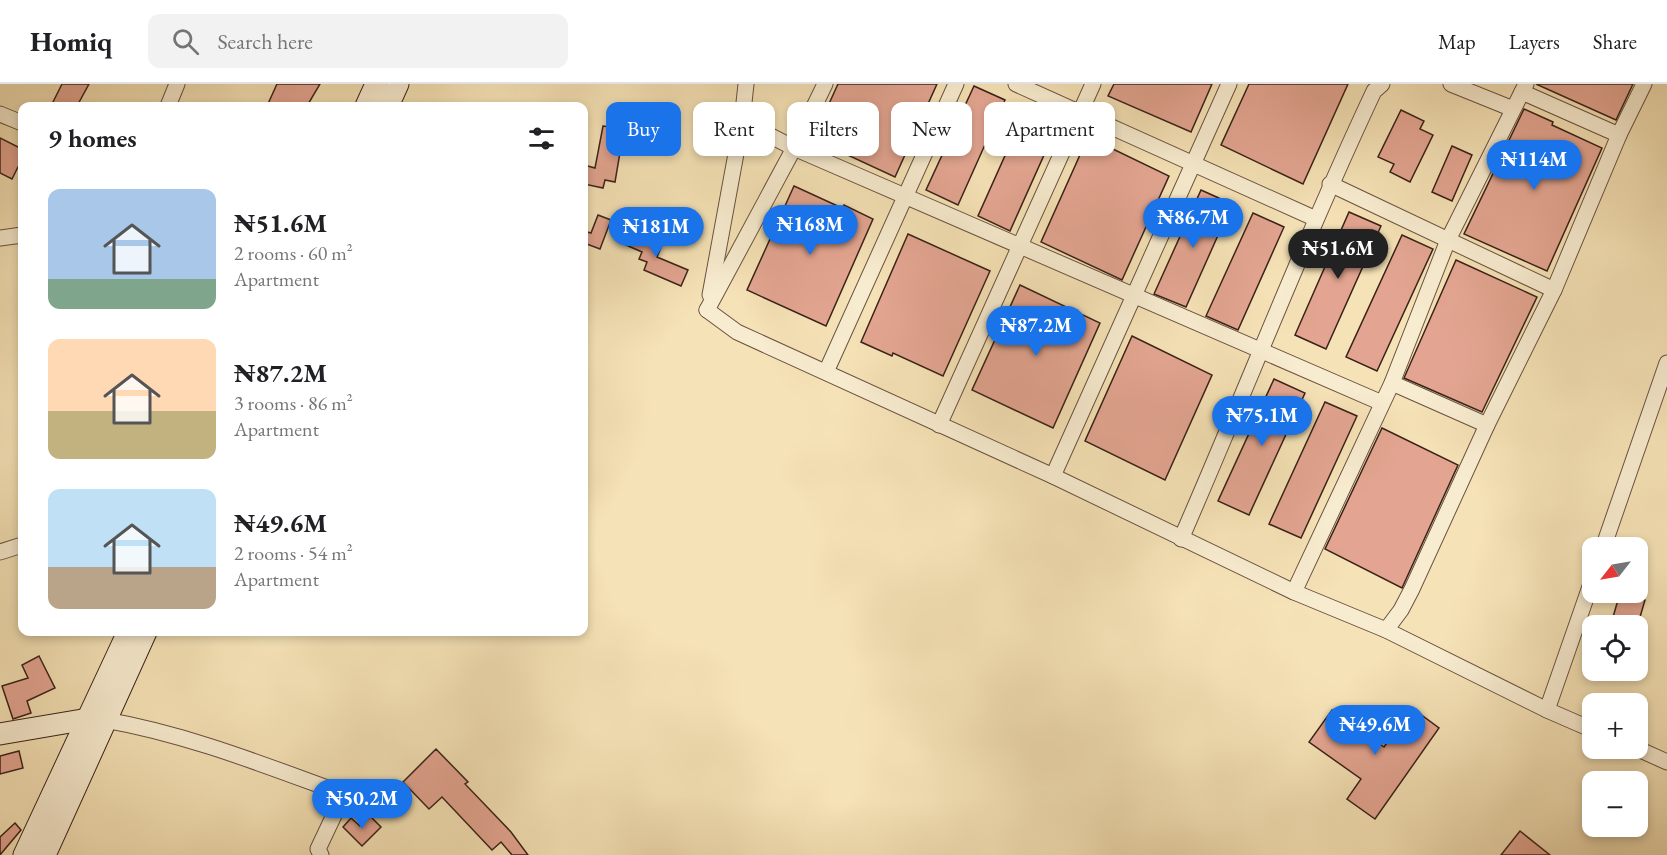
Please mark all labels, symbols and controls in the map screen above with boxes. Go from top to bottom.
search box [148,14,568,68]
text: Homiq [30,23,112,59]
icon: search [169,25,202,58]
text: Search here [217,27,313,56]
text: Map [1438,28,1476,55]
text: Layers [1509,28,1560,55]
text: Share [1593,28,1637,55]
chip: Buy [606,102,681,156]
chip: Rent [693,102,775,156]
chip: Filters [787,102,879,156]
chip: New [891,102,972,156]
chip: Apartment [984,102,1115,156]
text: 9 homes [48,121,137,155]
icon: filters [525,122,558,155]
pin: ₦114M [1492,140,1576,191]
text: ₦114M [1501,146,1567,172]
pin: ₦86.7M [1144,198,1242,249]
text: ₦86.7M [1157,204,1229,230]
pin: ₦168M [768,205,852,256]
text: ₦51.6M [234,206,327,240]
pin: ₦181M [614,207,698,258]
text: ₦168M [777,211,843,237]
icon: home [96,213,168,285]
text: ₦181M [623,213,689,239]
pin: ₦51.6M [1289,229,1387,280]
text: ₦51.6M [1302,235,1374,261]
text: 2 rooms · 60 m² [234,240,353,266]
text: Apartment [234,266,319,292]
pin: ₦87.2M [987,306,1085,357]
text: ₦87.2M [1000,312,1072,338]
text: ₦87.2M [234,356,327,390]
icon: home [96,363,168,435]
text: 3 rooms · 86 m² [234,390,353,416]
pin: ₦75.1M [1213,396,1311,447]
text: ₦75.1M [1226,402,1298,428]
text: Apartment [234,416,319,442]
text: ₦49.6M [234,506,327,540]
icon: home [96,513,168,585]
north arrow [1582,537,1648,603]
map controls [1582,537,1648,837]
text: 2 rooms · 54 m² [234,540,353,566]
text: Apartment [234,566,319,592]
button: locate [1582,615,1648,681]
button: + [1582,693,1648,759]
pin: ₦49.6M [1326,705,1424,756]
text: ₦49.6M [1339,711,1411,737]
button: − [1582,771,1648,837]
pin: ₦50.2M [313,779,411,830]
text: ₦50.2M [326,785,398,811]

